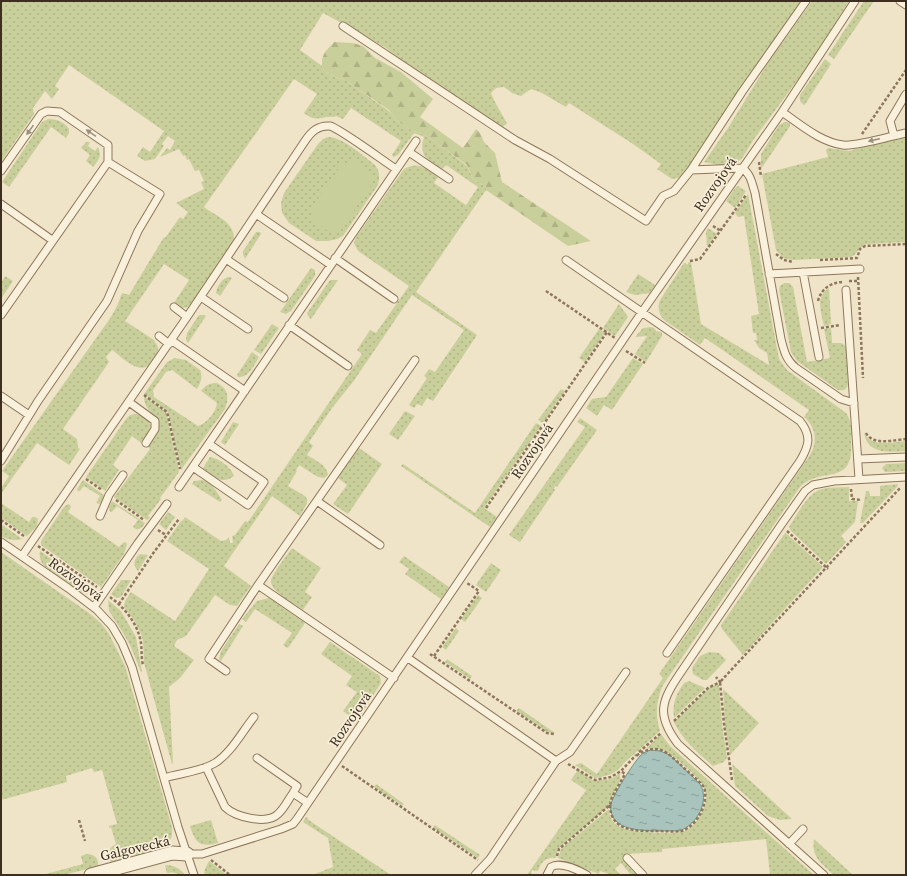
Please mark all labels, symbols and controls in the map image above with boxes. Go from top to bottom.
one-way arrow [26,125,34,135]
one-way arrow [85,129,96,137]
one-way arrow [868,138,881,144]
street label: Rozvojová [689,152,742,216]
street label: Rozvojová [506,419,558,483]
street label: Rozvojová [45,552,108,606]
street label: Rozvojová [324,687,376,751]
street label: Galgovecká [98,830,173,866]

